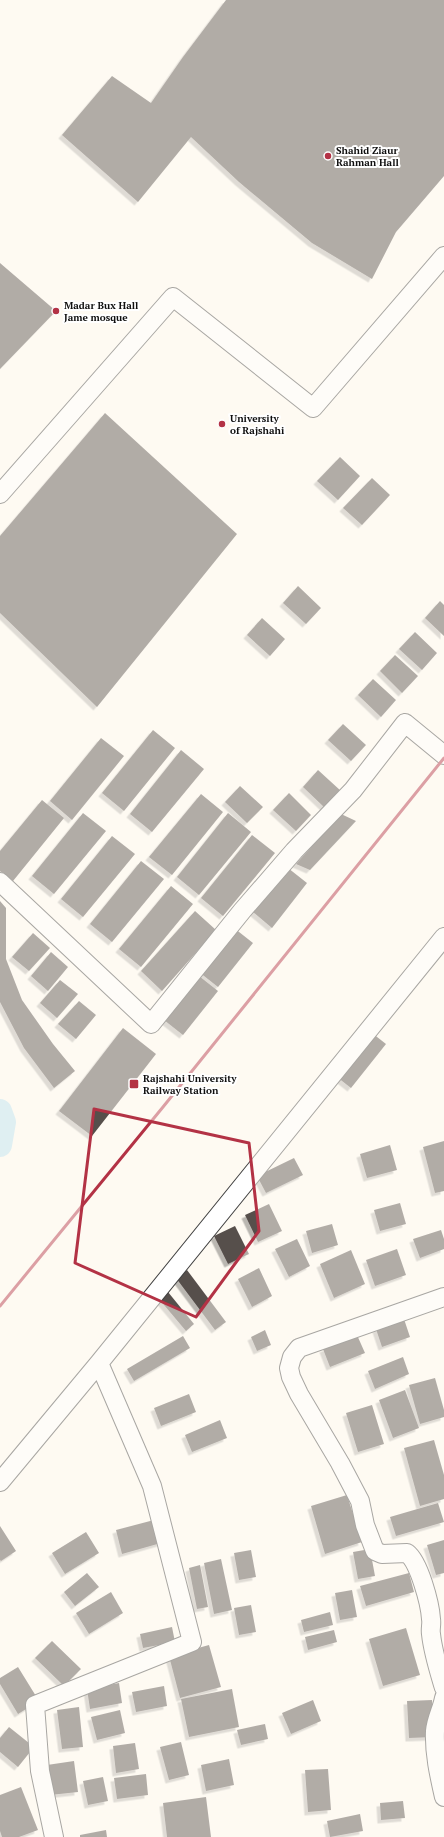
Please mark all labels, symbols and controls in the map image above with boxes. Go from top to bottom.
place label: Shahid Ziaur Rahman Hall [336,144,399,169]
marker: Shahid Ziaur Rahman Hall [323,151,333,161]
place label: Madar Bux Hall Jame mosque [64,299,139,324]
marker: Madar Bux Hall Jame mosque [51,306,61,316]
place label: University of Rajshahi [230,412,285,437]
marker: University of Rajshahi [217,419,227,429]
place label: Rajshahi University Railway Station [143,1072,237,1097]
marker: Rajshahi University Railway Station [128,1078,140,1090]

